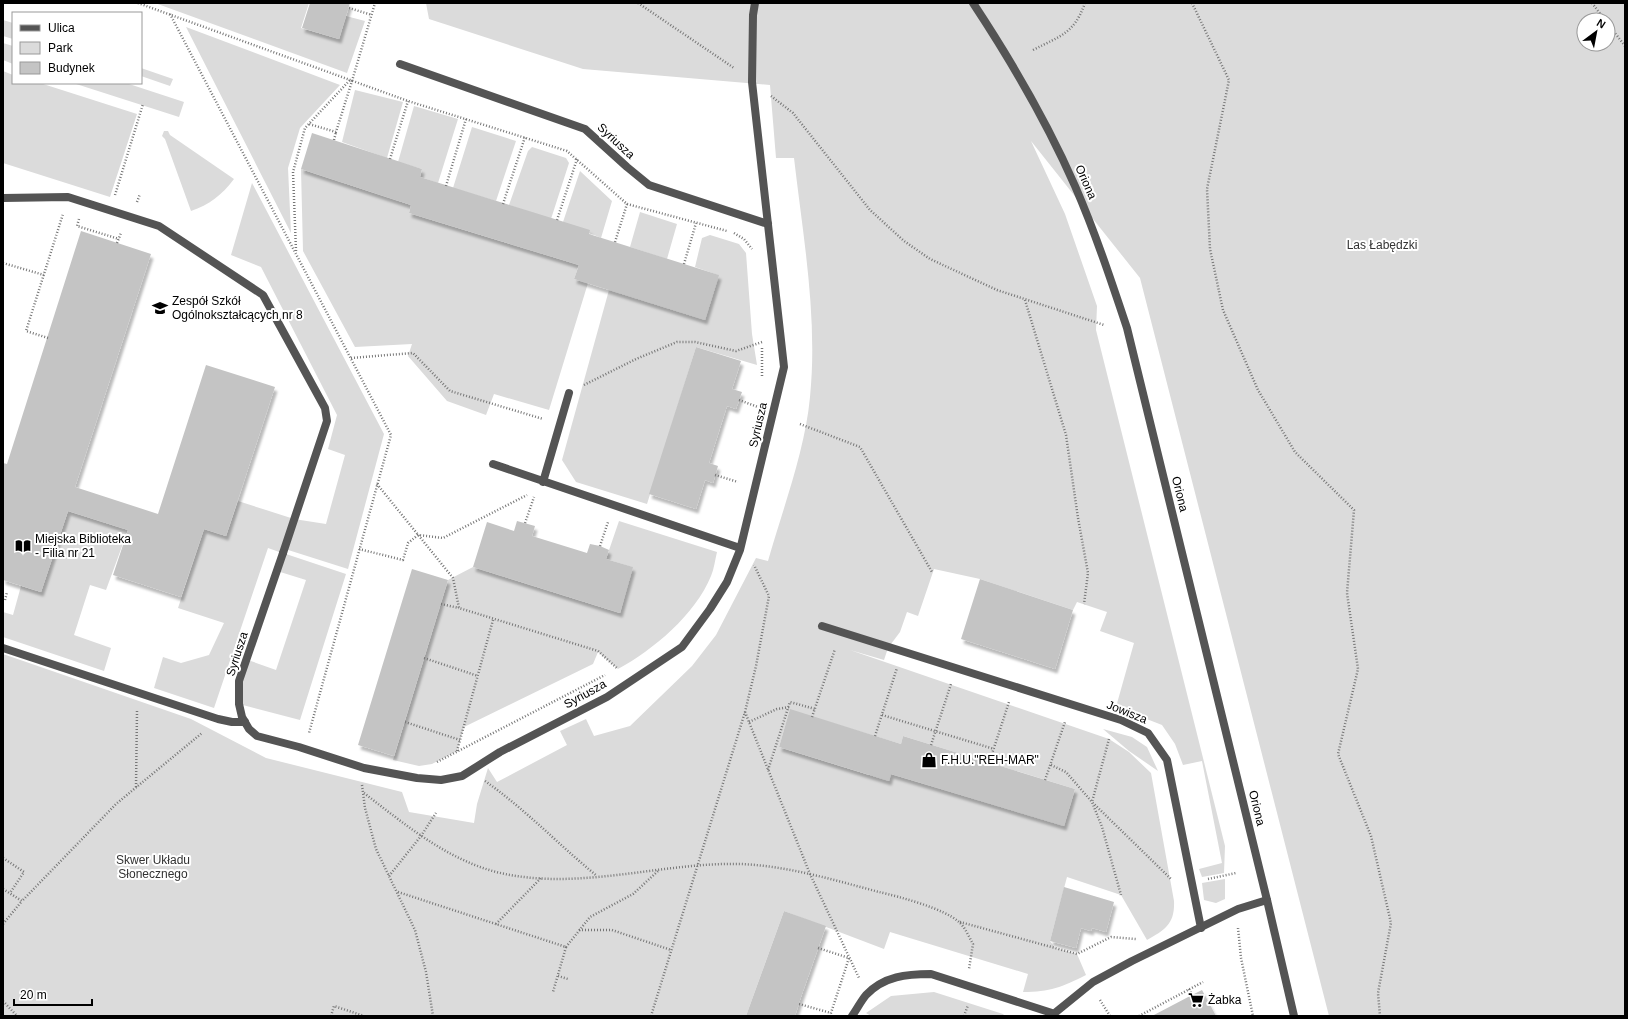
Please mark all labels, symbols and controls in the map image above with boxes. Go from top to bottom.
legend [12,12,142,84]
north arrow [1576,12,1616,52]
text: N [1595,16,1608,31]
text: Ulica [48,21,75,35]
text: Park [48,41,74,55]
text: Budynek [48,61,96,75]
street label: Syriusza [594,120,638,162]
street label: Oriona [1072,163,1100,202]
park label: Las Łabędzki [1347,238,1417,252]
place label: Zespół Szkół Ogólnokształcących nr 8 [172,294,303,322]
school or university icon: Zespół Szkół Ogólnokształcących nr 8 [151,299,169,317]
street label: Syriusza [746,401,770,449]
street label: Oriona [1169,475,1191,513]
place label: Miejska Biblioteka - Filia nr 21 [35,532,131,560]
library icon: Miejska Biblioteka - Filia nr 21 [14,537,32,555]
street label: Syriusza [223,630,251,678]
street label: Syriusza [561,677,609,711]
street label: Jowisza [1105,698,1150,727]
shop icon: F.H.U."REH-MAR" [920,751,938,769]
place label: F.H.U."REH-MAR" [941,753,1039,767]
street label: Oriona [1246,789,1268,827]
park label: Skwer Układu Słonecznego [116,853,190,881]
scale bar [14,981,92,1007]
text: 20 m [20,988,47,1002]
supermarket icon: Żabka [1187,991,1205,1009]
place label: Żabka [1208,993,1242,1007]

